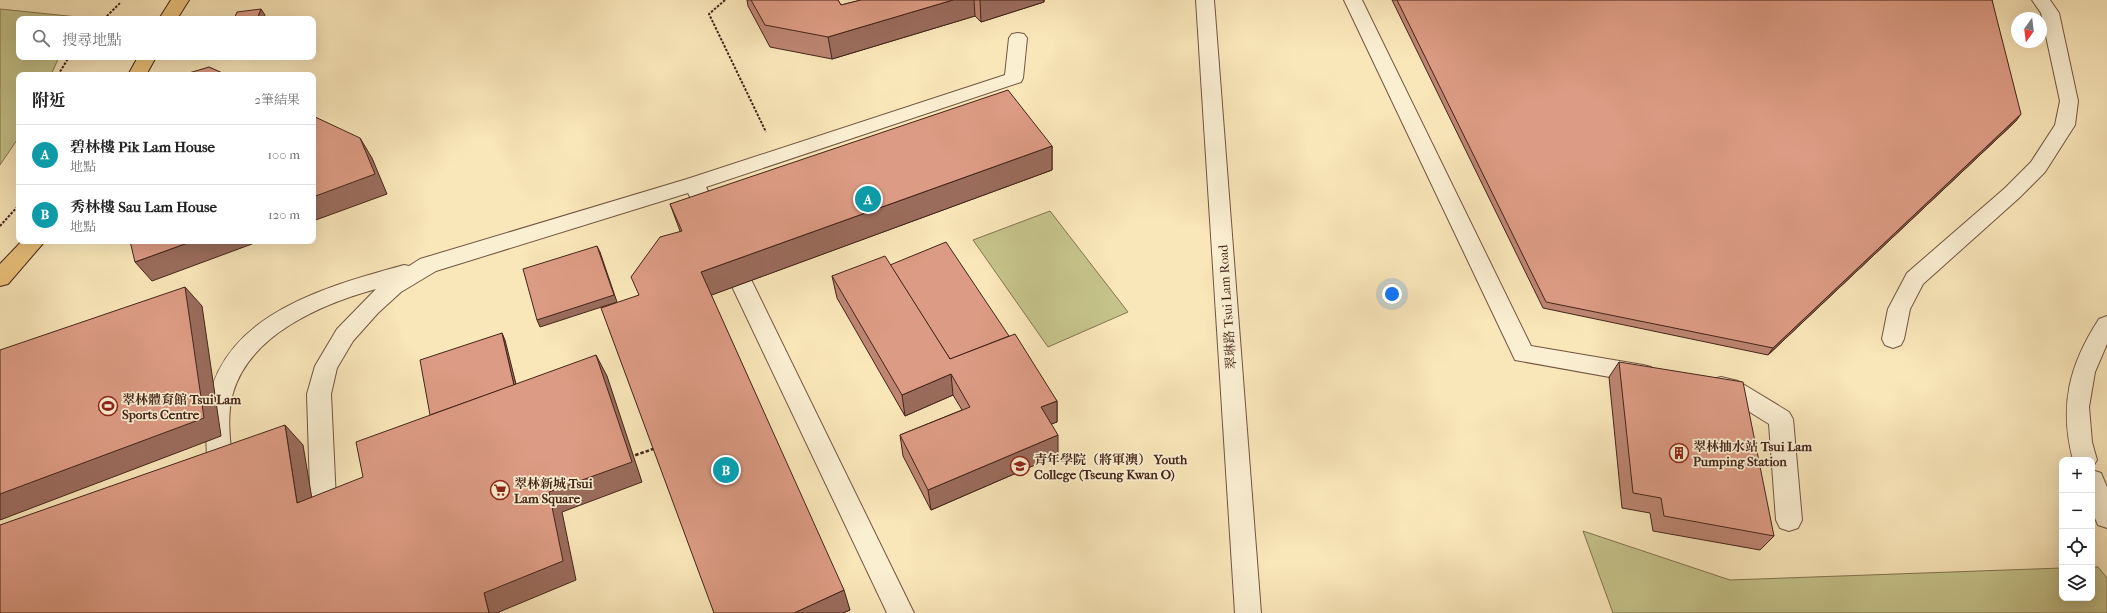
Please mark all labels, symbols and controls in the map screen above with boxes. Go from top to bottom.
north arrow [2011,12,2047,48]
search box [16,16,316,60]
icon: search [30,27,52,49]
text: 搜尋地點 [62,31,122,49]
text: 附近 [32,90,66,110]
text: 2筆結果 [254,92,300,107]
text: 碧林樓 Pik Lam House [70,138,215,156]
text: A [41,147,49,162]
text: 100 m [267,147,300,162]
text: 地點 [70,159,96,174]
pin: A [855,184,881,214]
text: 秀林樓 Sau Lam House [70,198,217,216]
text: B [41,207,49,222]
text: 120 m [268,207,300,222]
text: 地點 [70,219,96,234]
street label: 翠琳路 Tsui Lam Road [1215,243,1239,370]
your location [1382,284,1402,304]
place label: 翠林體育館 Tsui Lam Sports Centre [122,392,241,423]
sports icon: 翠林體育館 Tsui Lam Sports Centre [97,395,119,417]
place label: 翠林抽水站 Tsui Lam Pumping Station [1693,439,1812,470]
building icon: 翠林抽水站 Tsui Lam Pumping Station [1668,442,1690,464]
place label: 青年學院（將軍澳） Youth College (Tseung Kwan O) [1034,452,1188,483]
pin: B [713,455,739,485]
school or university icon: 青年學院（將軍澳） Youth College (Tseung Kwan O) [1009,455,1031,477]
map controls [2059,457,2095,601]
button: + [2059,457,2095,493]
place label: 翠林新城 Tsui Lam Square [514,476,593,507]
supermarket icon: 翠林新城 Tsui Lam Square [489,479,511,501]
button: − [2059,493,2095,529]
button: locate [2059,529,2095,565]
button: layers [2059,565,2095,601]

